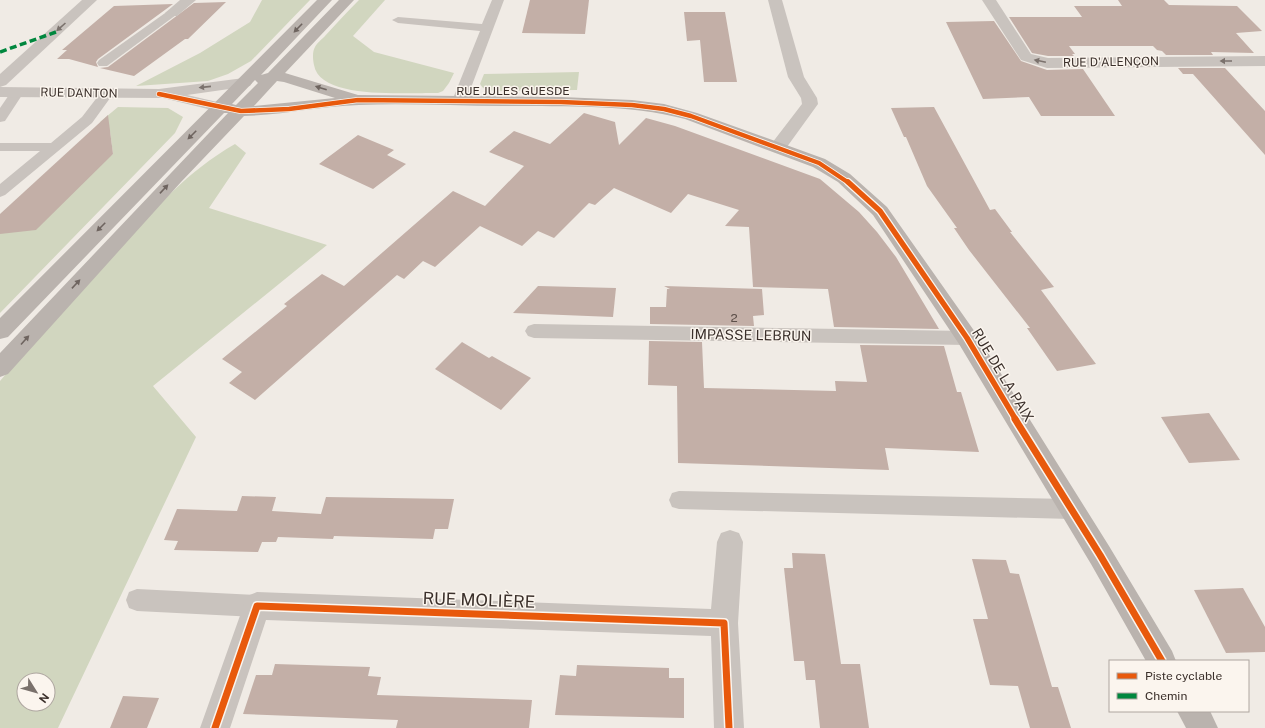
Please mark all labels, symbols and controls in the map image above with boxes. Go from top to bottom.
one-way arrow [56,22,67,31]
one-way arrow [293,23,303,33]
street label: RUE D'ALENÇON [1063,54,1159,70]
one-way arrow [1034,58,1046,64]
one-way arrow [1219,58,1232,64]
one-way arrow [199,84,211,90]
street label: RUE JULES GUESDE [456,84,570,98]
street label: RUE DANTON [40,85,118,101]
one-way arrow [315,85,327,91]
one-way arrow [187,130,197,139]
one-way arrow [160,184,169,194]
one-way arrow [96,222,105,232]
one-way arrow [71,279,80,290]
house number: 2 [730,311,738,325]
street label: RUE DE LA PAIX [969,325,1037,425]
street label: IMPASSE LEBRUN [690,326,812,344]
one-way arrow [20,335,29,346]
street label: RUE MOLIÈRE [422,588,536,612]
legend [1109,660,1249,712]
text: Piste cyclable [1145,669,1222,683]
north arrow [16,672,56,712]
text: Chemin [1145,689,1187,703]
text: N [37,691,51,705]

